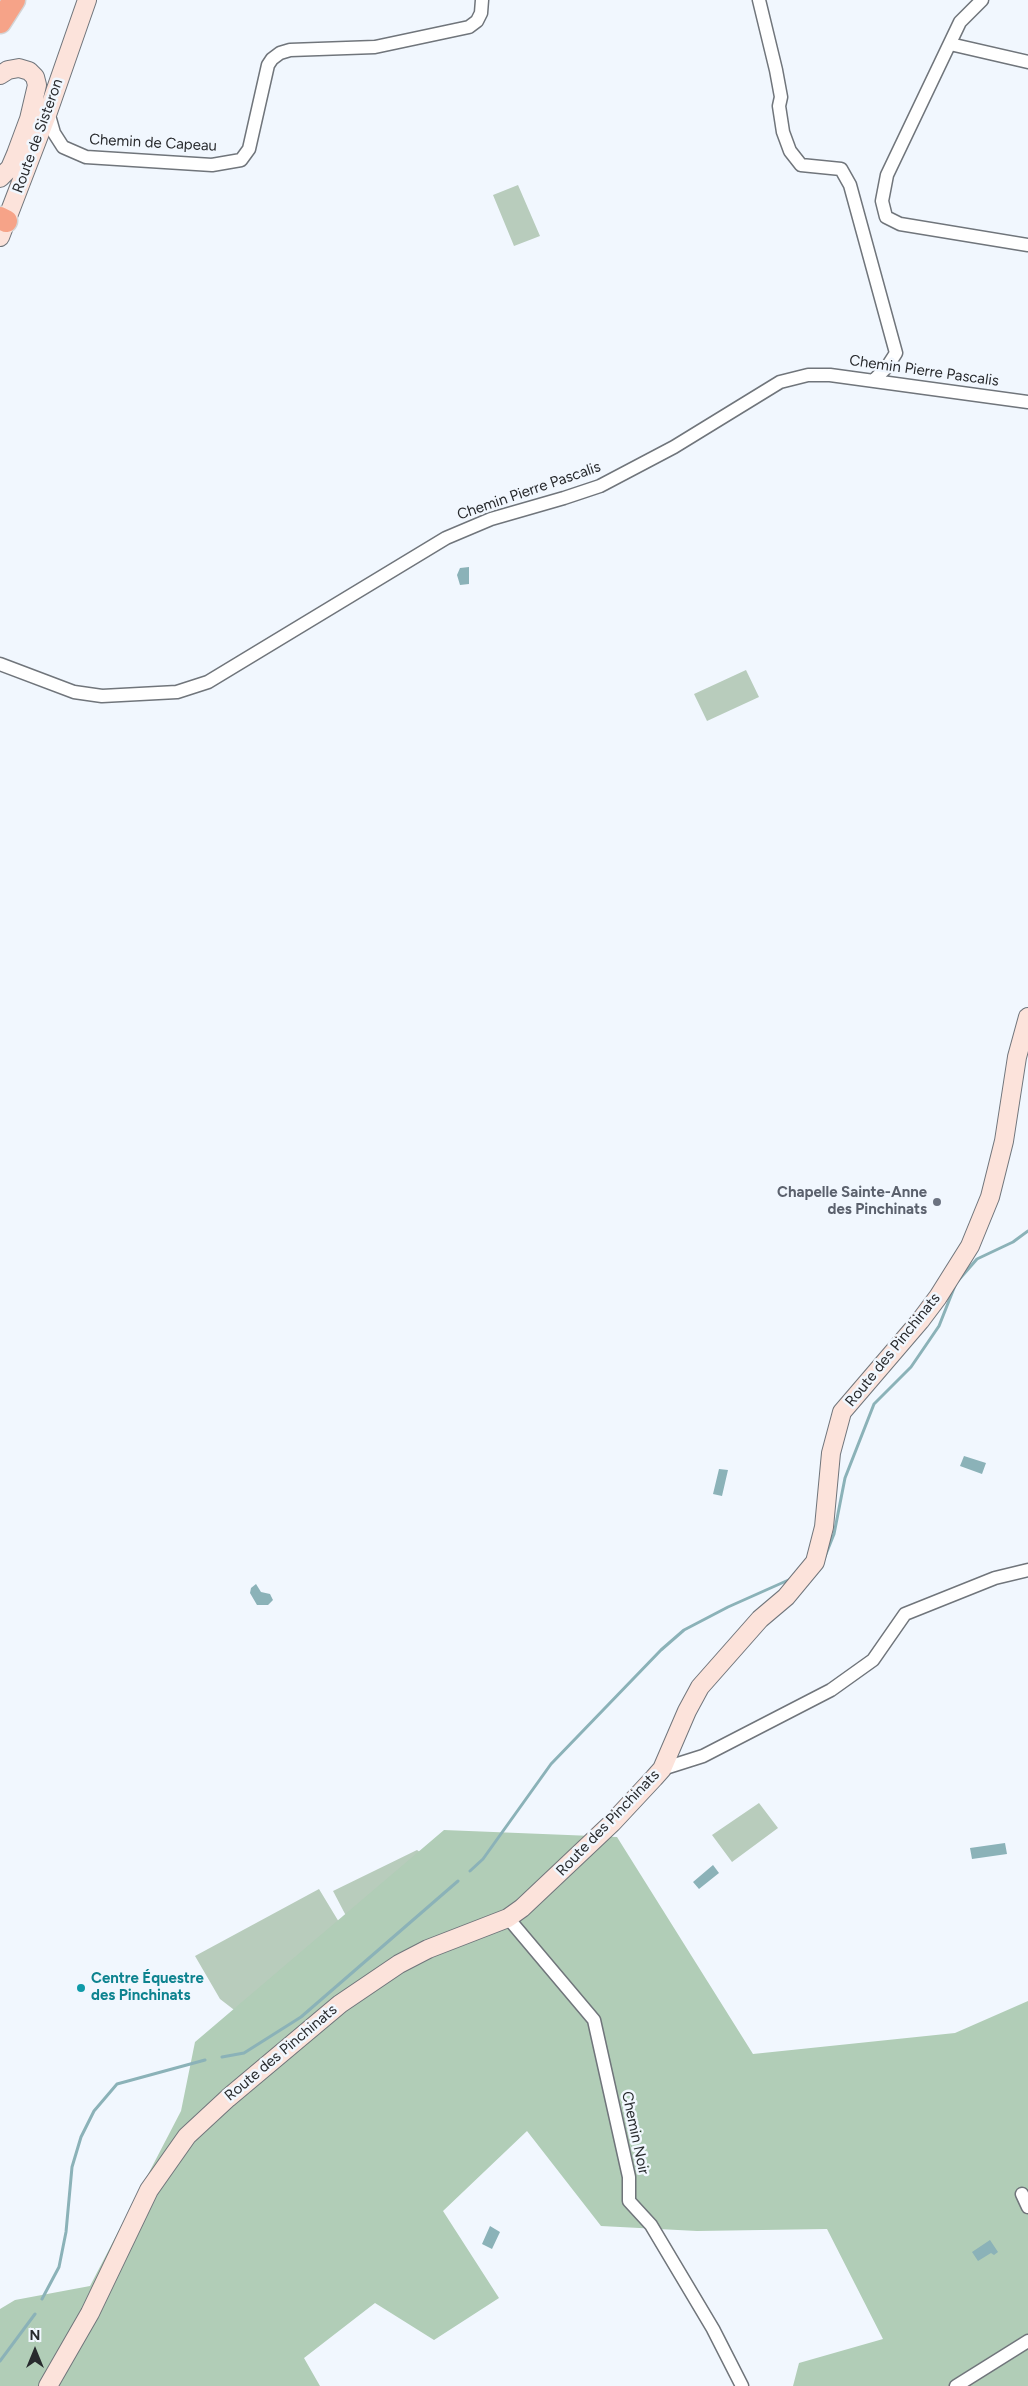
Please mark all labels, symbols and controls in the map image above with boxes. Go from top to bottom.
street label: Route de Sisteron [9,76,67,196]
street label: Chemin de Capeau [89,131,217,155]
street label: Chemin Pierre Pascalis [848,352,1000,390]
street label: Chemin Pierre Pascalis [455,458,603,524]
place label: Chapelle Sainte-Anne des Pinchinats [777,1184,927,1219]
marker: Chapelle Sainte-Anne des Pinchinats [931,1196,943,1208]
street label: Route des Pinchinats [842,1290,944,1410]
street label: Route des Pinchinats [553,1766,663,1880]
place label: Centre Équestre des Pinchinats [91,1970,204,2005]
marker: Centre Équestre des Pinchinats [75,1982,87,1994]
street label: Route des Pinchinats [221,2001,341,2105]
street label: Chemin Noir [617,2090,653,2176]
north arrow [10,2326,60,2376]
text: N [30,2327,40,2344]

